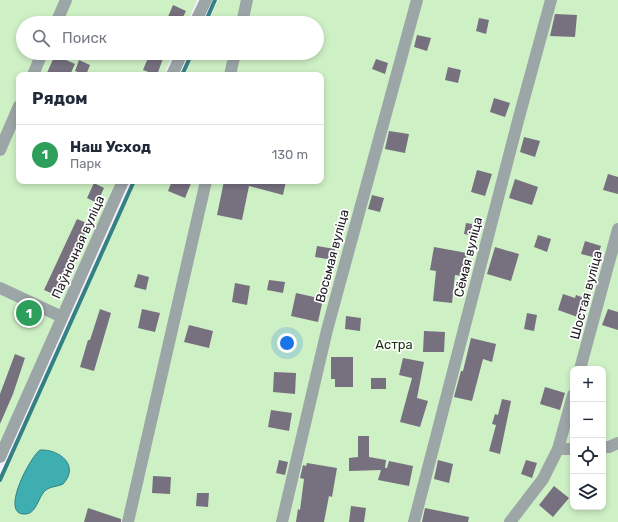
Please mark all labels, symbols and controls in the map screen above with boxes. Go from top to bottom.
search box [16,16,324,60]
icon: search [30,27,52,49]
text: Поиск [62,29,107,47]
text: Рядом [32,88,88,108]
text: Наш Усход [70,138,151,156]
text: 1 [42,147,48,162]
text: 130 m [272,147,308,162]
text: Парк [70,156,101,171]
street label: Паўночная вуліца [48,193,108,301]
street label: Восьмая вуліца [312,208,352,304]
street label: Сёмая вуліца [451,215,485,299]
street label: Шостая вуліца [567,249,605,341]
pin: 1 [16,298,42,328]
your location [277,333,297,353]
park label: Астра [375,337,413,352]
map controls [570,366,606,510]
button: + [570,366,606,402]
button: − [570,402,606,438]
button: locate [570,438,606,474]
button: layers [570,474,606,510]

